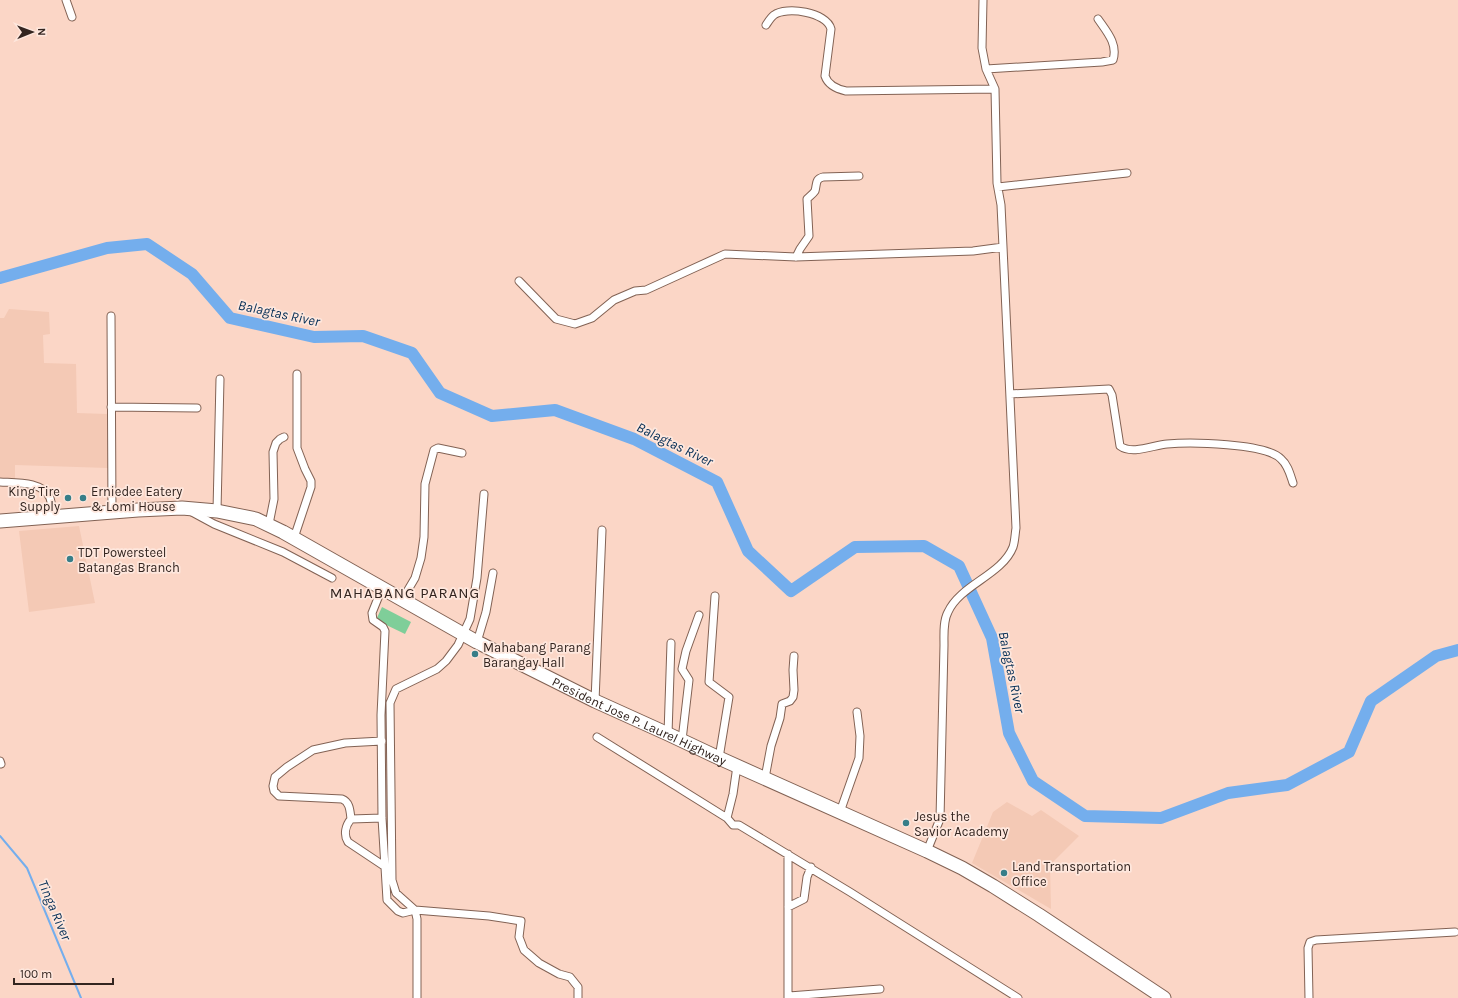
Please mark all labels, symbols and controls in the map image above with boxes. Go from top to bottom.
north arrow [12,12,52,52]
text: N [35,28,48,36]
water label: Balagtas River [236,297,322,331]
water label: Balagtas River [634,419,717,471]
place label: King Tire Supply [8,484,60,514]
place label: Erniedee Eatery & Lomi House [91,484,182,514]
marker: King Tire Supply [63,493,73,503]
marker: Erniedee Eatery & Lomi House [78,493,88,503]
place label: TDT Powersteel Batangas Branch [78,545,180,575]
marker: TDT Powersteel Batangas Branch [65,554,75,564]
district label: MAHABANG PARANG [330,584,480,602]
water label: Balagtas River [995,630,1029,716]
place label: Mahabang Parang Barangay Hall [483,640,591,670]
marker: Mahabang Parang Barangay Hall [470,649,480,659]
street label: President Jose P. Laurel Highway [550,674,729,768]
place label: Jesus the Savior Academy [914,809,1008,839]
marker: Jesus the Savior Academy [901,818,911,828]
place label: Land Transportation Office [1012,859,1131,889]
marker: Land Transportation Office [999,868,1009,878]
water label: Tinga River [34,877,75,944]
scale bar [14,960,113,986]
text: 100 m [20,967,52,981]

